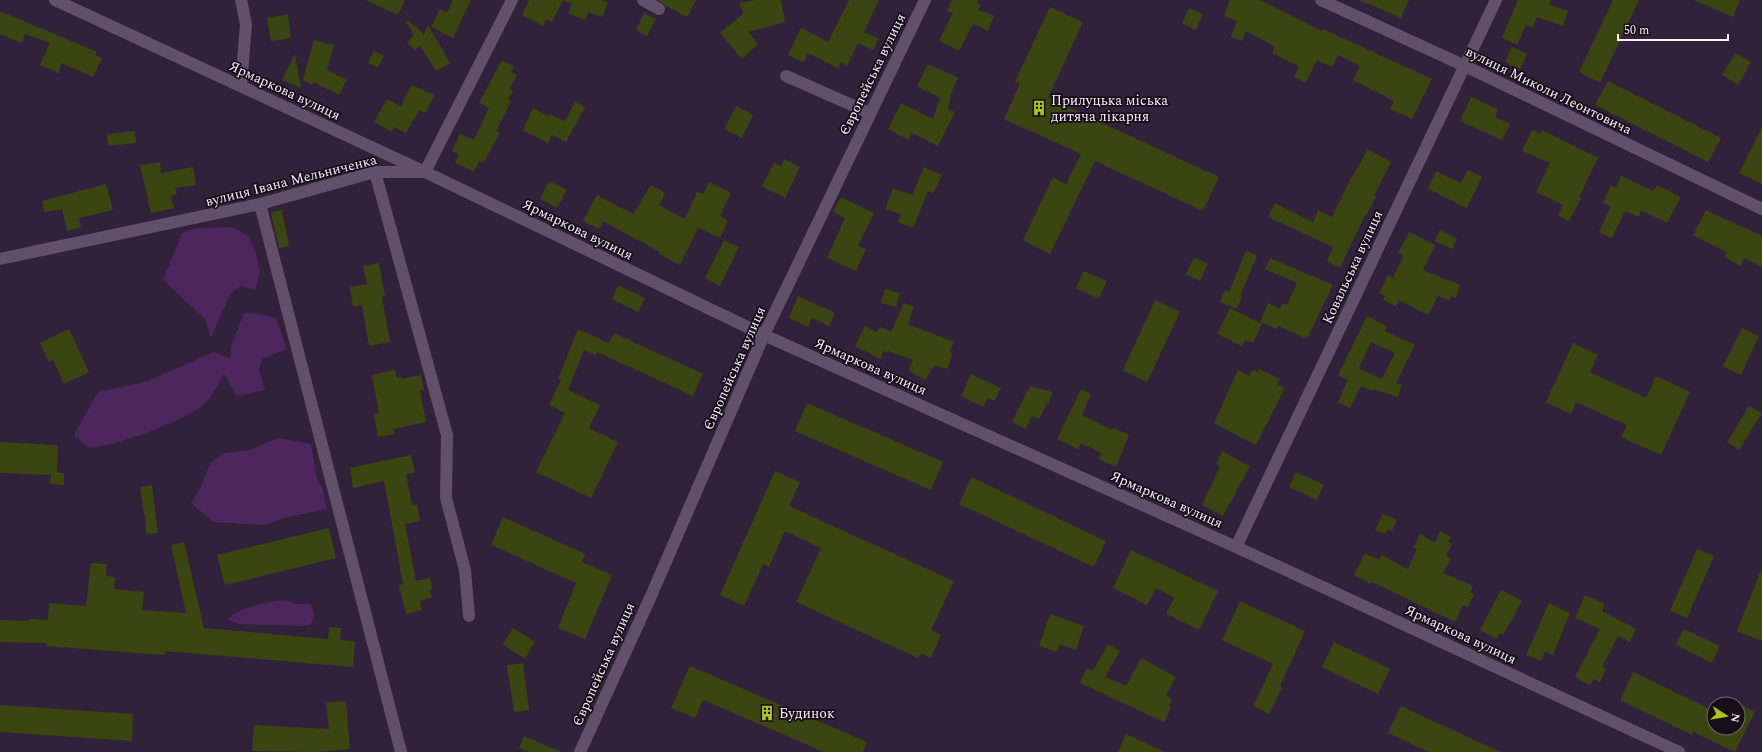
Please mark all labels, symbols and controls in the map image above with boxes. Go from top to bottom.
street label: Європейська вулиця [834,10,911,139]
scale bar [1618,16,1728,42]
text: 50 m [1624,21,1649,40]
street label: вулиця Миколи Леонтовича [1462,41,1636,140]
street label: Ярмаркова вулиця [226,55,344,125]
place label: Прилуцька міська дитяча лікарня [1051,90,1168,127]
building icon: Прилуцька міська дитяча лікарня [1030,99,1048,117]
street label: вулиця Івана Мельниченка [203,149,379,212]
street label: Ярмаркова вулиця [519,194,637,265]
street label: Ковальська вулиця [1317,207,1388,328]
street label: Європейська вулиця [698,303,771,433]
street label: Ярмаркова вулиця [811,332,930,401]
street label: Ярмаркова вулиця [1107,465,1226,534]
street label: Європейська вулиця [567,599,640,729]
street label: Ярмаркова вулиця [1402,599,1520,669]
north arrow [1706,696,1746,736]
place label: Будинок [779,703,835,724]
building icon: Будинок [758,704,776,722]
text: N [1726,712,1745,724]

